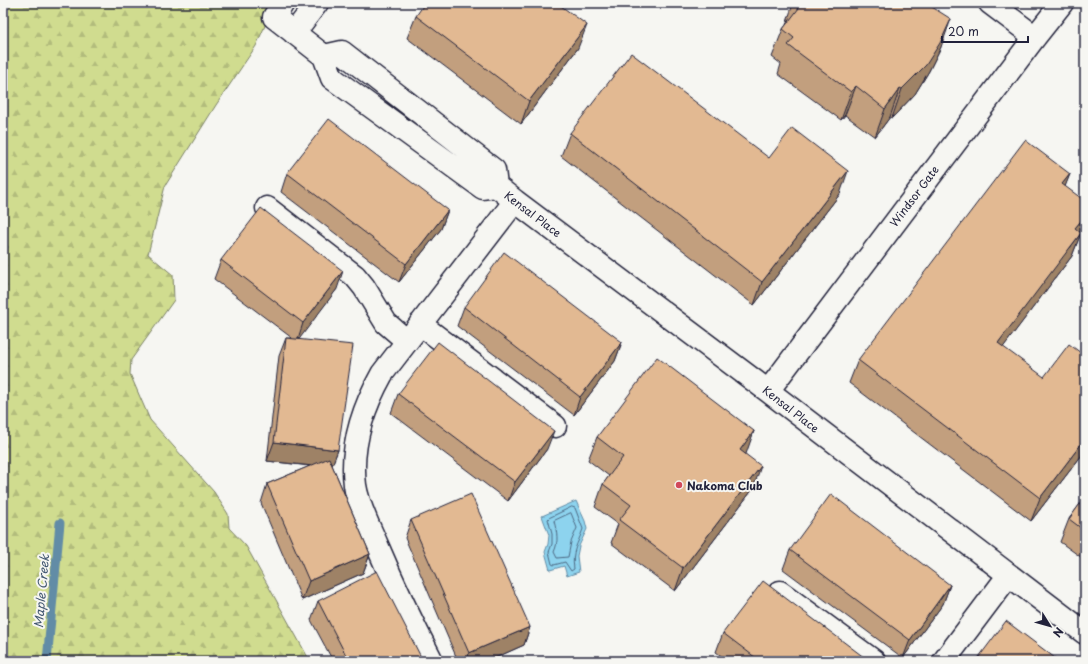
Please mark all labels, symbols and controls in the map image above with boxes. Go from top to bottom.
scale bar [942,18,1028,44]
text: 20 m [948,22,979,40]
street label: Windsor Gate [885,162,943,230]
street label: Kensal Place [501,187,565,241]
street label: Kensal Place [759,381,823,437]
place label: Nakoma Club [687,477,763,494]
marker: Nakoma Club [674,480,684,490]
water label: Maple Creek [29,553,53,629]
north arrow [1030,606,1070,646]
text: N [1049,624,1068,641]

